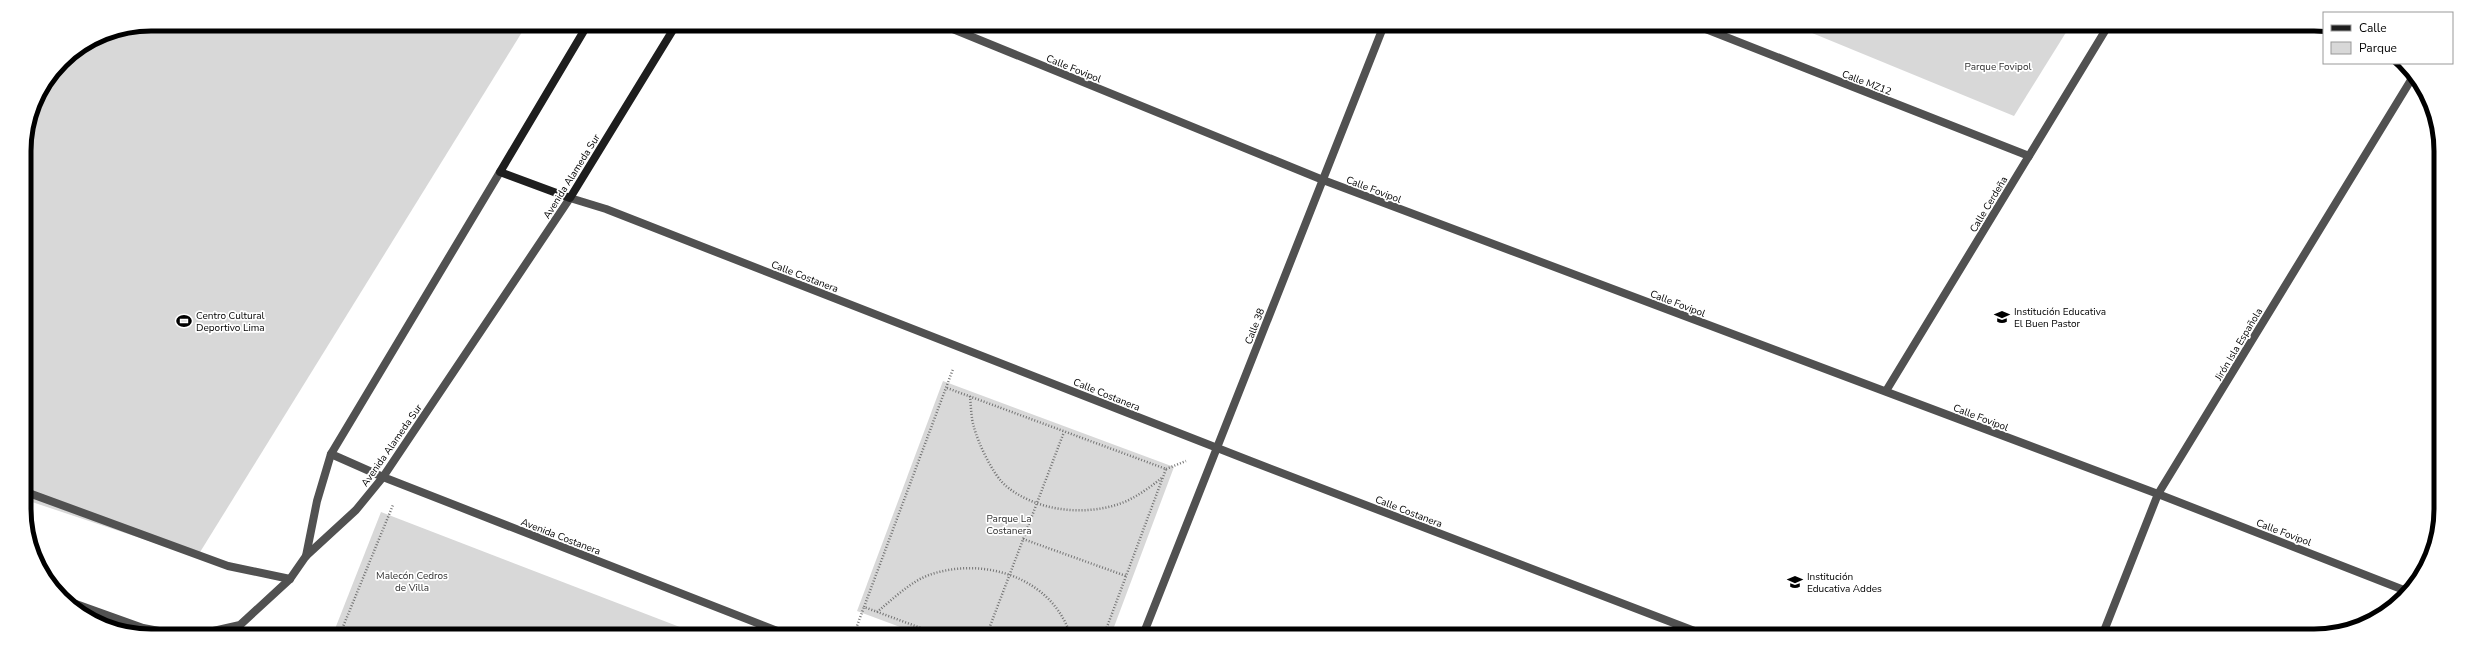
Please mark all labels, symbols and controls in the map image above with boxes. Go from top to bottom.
legend [2323,12,2453,64]
text: Calle [2359,20,2387,36]
text: Parque [2359,40,2397,56]
street label: Calle Fovipol [1044,52,1103,86]
park label: Parque Fovipol [1965,60,2031,74]
street label: Calle MZ12 [1840,67,1893,99]
street label: Avenida Alameda Sur [540,131,604,222]
street label: Calle Fovipol [1344,173,1403,207]
street label: Calle Cerdeña [1967,174,2011,235]
street label: Calle Costanera [769,258,840,296]
street label: Calle Fovipol [1648,287,1707,321]
place label: Institución Educativa El Buen Pastor [2014,305,2106,331]
street label: Calle 38 [1242,306,1268,346]
street label: Jirón Isla Española [2211,306,2266,384]
school or university icon: Institución Educativa El Buen Pastor [1993,308,2011,326]
place label: Centro Cultural Deportivo Lima [196,309,265,335]
sports icon: Centro Cultural Deportivo Lima [175,312,193,330]
street label: Calle Costanera [1071,375,1142,415]
street label: Avenida Alameda Sur [358,401,426,490]
street label: Calle Fovipol [1951,401,2010,435]
street label: Calle Costanera [1373,493,1444,531]
park label: Parque La Costanera [986,512,1032,538]
street label: Avenida Costanera [519,515,603,559]
street label: Calle Fovipol [2254,516,2313,550]
park label: Malecón Cedros de Villa [376,569,448,595]
place label: Institución Educativa Addes [1807,570,1882,596]
school or university icon: Institución Educativa Addes [1786,573,1804,591]

